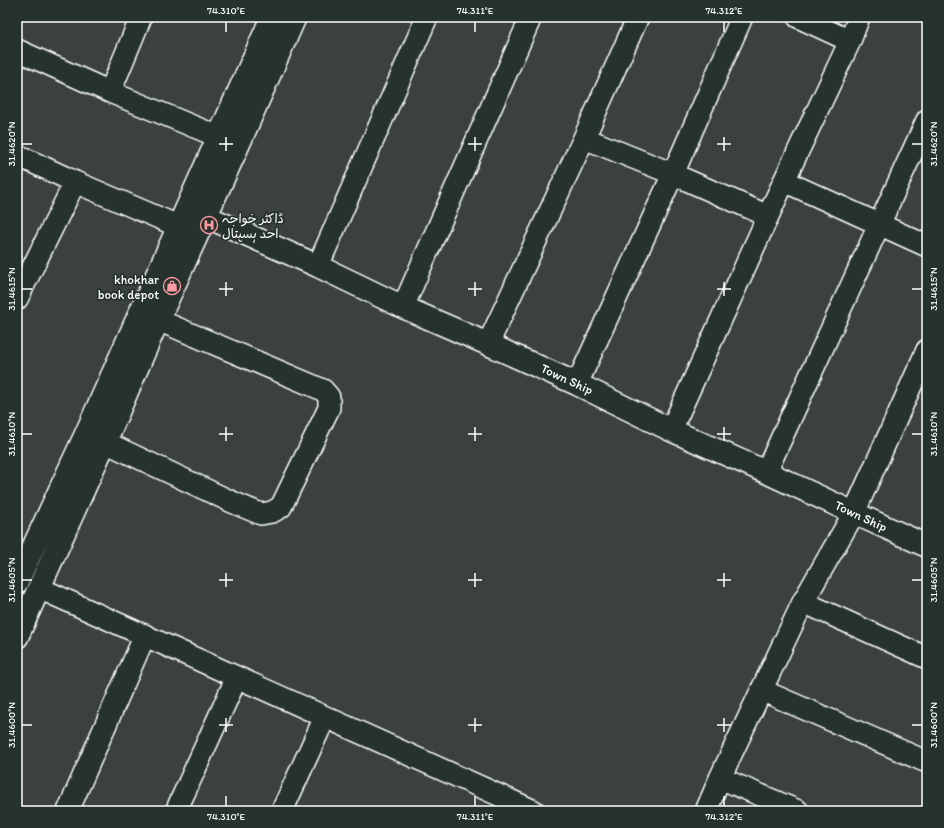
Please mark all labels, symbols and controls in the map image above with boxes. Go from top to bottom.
text: 74.310°E [207,4,246,17]
text: 74.311°E [457,4,494,17]
text: 74.312°E [705,4,743,17]
text: 31.4620°N [5,121,18,166]
text: 31.4620°N [927,121,940,166]
place label: ڈاکٹر خواجہ احد ہسپتال [222,211,284,242]
hospital icon: ڈاکٹر خواجہ احد ہسپتال [199,215,219,235]
text: 31.4615°N [5,267,18,311]
text: 31.4615°N [927,267,940,311]
place label: khokhar book depot [98,272,159,302]
shop icon: khokhar book depot [162,276,182,296]
street label: Town Ship [539,360,596,398]
text: 31.4610°N [5,412,18,456]
text: 31.4610°N [927,412,940,456]
street label: Town Ship [833,497,890,535]
text: 31.4605°N [5,557,18,602]
text: 31.4605°N [927,557,940,602]
text: 31.4600°N [5,702,18,748]
text: 31.4600°N [927,702,940,748]
text: 74.310°E [207,810,246,823]
text: 74.311°E [457,810,494,823]
text: 74.312°E [705,810,743,823]

